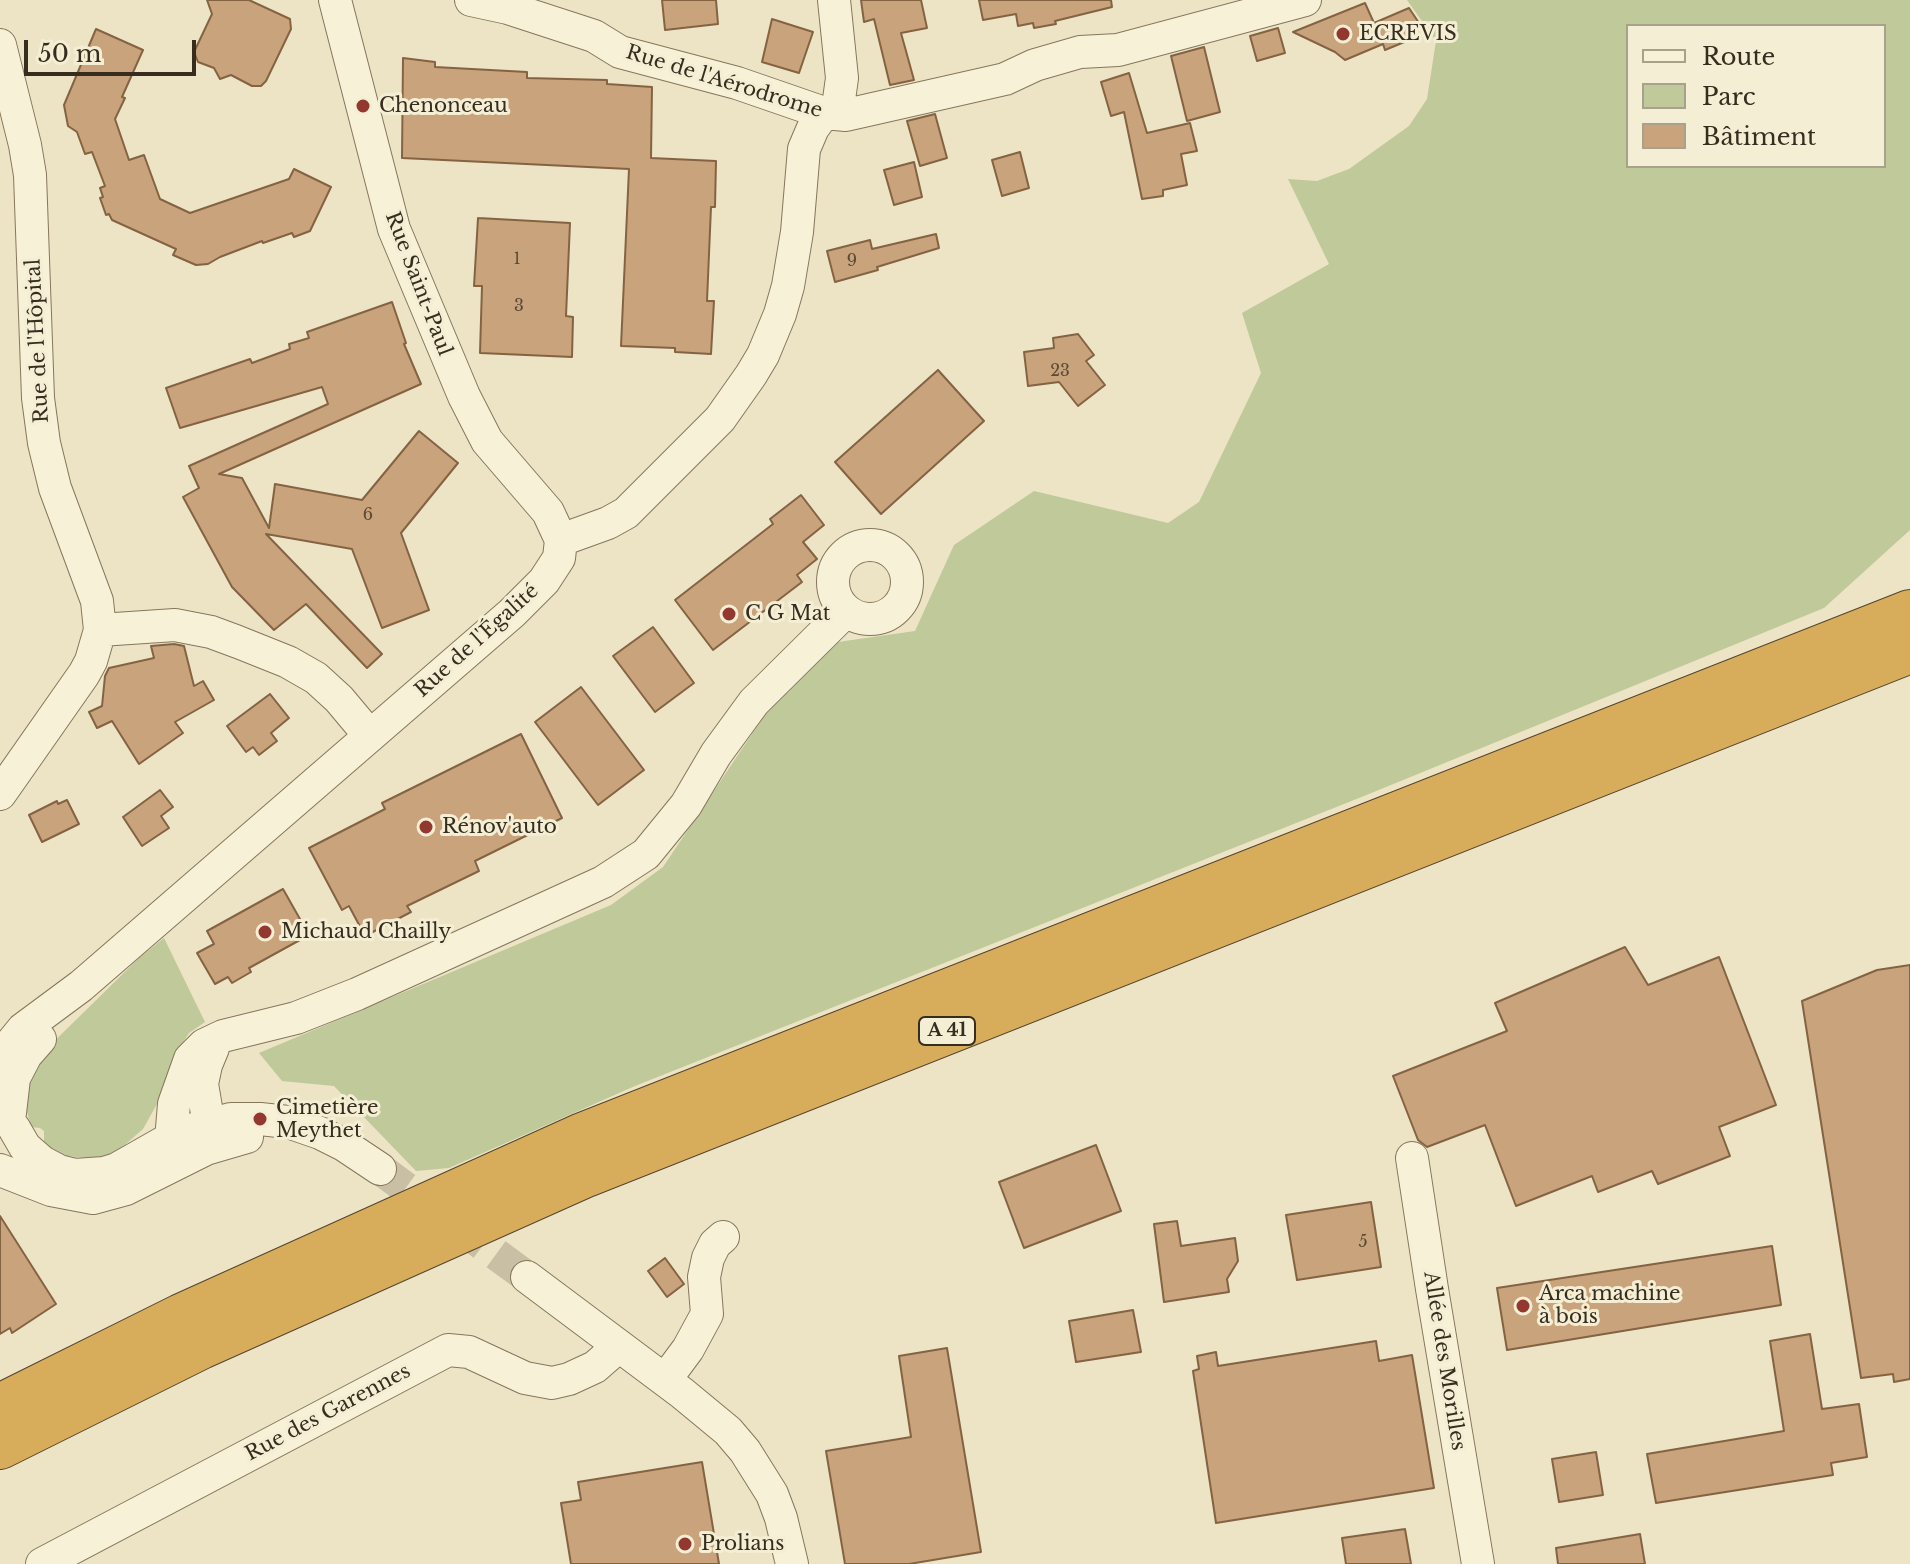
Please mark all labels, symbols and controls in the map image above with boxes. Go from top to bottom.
place label: ECREVIS [1359,22,1457,46]
scale bar [28,24,200,74]
legend [1626,24,1886,168]
marker: ECREVIS [1334,25,1352,43]
text: 50 m [38,39,101,68]
street label: Rue de l'Aérodrome [623,41,825,123]
text: Route [1702,42,1775,71]
text: Parc [1702,82,1756,111]
place label: Chenonceau [379,94,508,118]
marker: Chenonceau [354,97,372,115]
text: Bâtiment [1702,122,1816,151]
street label: Rue Saint-Paul [380,209,456,359]
house number: 1 [513,249,521,269]
house number: 9 [847,251,857,271]
street label: Rue de l'Hôpital [22,258,54,424]
house number: 3 [514,296,524,316]
house number: 23 [1050,361,1070,381]
house number: 6 [363,505,373,525]
street label: Rue de l'Égalité [410,579,544,703]
place label: C G Mat [745,602,830,626]
marker: C G Mat [720,605,738,623]
place label: Rénov'auto [442,815,557,839]
marker: Rénov'auto [417,818,435,836]
place label: Michaud Chailly [281,920,451,944]
marker: Michaud Chailly [256,923,274,941]
road number: A 41 [919,1017,975,1045]
place label: Cimetière Meythet [276,1096,378,1143]
marker: Cimetière Meythet [251,1110,269,1128]
house number: 5 [1358,1232,1368,1252]
street label: Allée des Morilles [1418,1270,1470,1452]
place label: Arca machine à bois [1539,1282,1680,1329]
marker: Arca machine à bois [1514,1297,1532,1315]
street label: Rue des Garennes [241,1359,415,1467]
place label: Prolians [701,1532,784,1556]
marker: Prolians [676,1535,694,1553]

